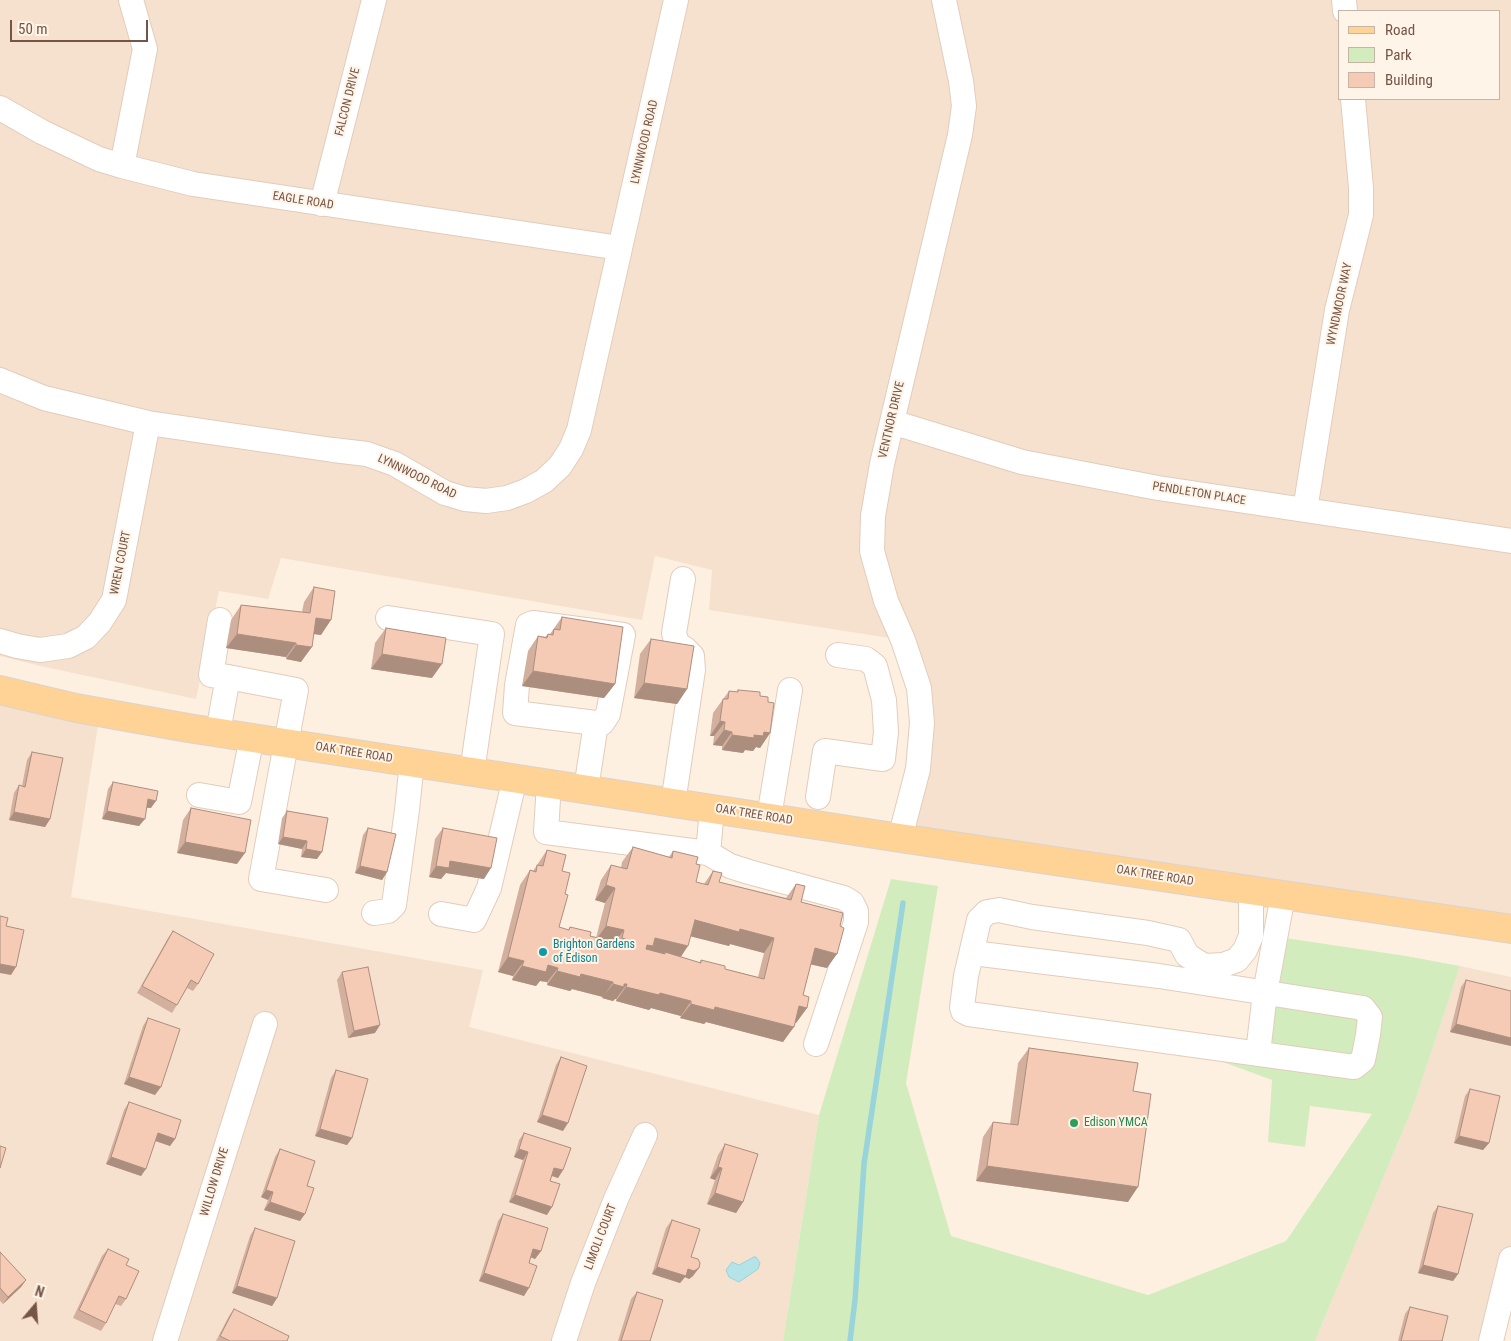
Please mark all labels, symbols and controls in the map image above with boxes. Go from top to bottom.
scale bar [12,10,150,42]
legend [1338,10,1501,100]
text: 50 m [18,20,48,38]
text: Road [1385,21,1415,39]
text: Park [1385,46,1412,64]
street label: FALCON DRIVE [333,66,363,138]
text: Building [1385,71,1433,89]
street label: LYNNWOOD ROAD [628,99,662,185]
street label: EAGLE ROAD [271,189,335,213]
street label: WYNDMOOR WAY [1324,261,1356,347]
street label: VENTNOR DRIVE [876,380,908,460]
street label: LYNNWOOD ROAD [375,452,459,502]
street label: PENDLETON PLACE [1151,480,1247,508]
street label: WREN COURT [108,530,134,596]
street label: OAK TREE ROAD [314,740,394,766]
street label: OAK TREE ROAD [714,802,794,828]
street label: OAK TREE ROAD [1115,863,1195,889]
place label: Brighton Gardens of Edison [553,938,635,966]
marker: Brighton Gardens of Edison [537,946,549,958]
place label: Edison YMCA [1084,1116,1148,1130]
marker: Edison YMCA [1068,1117,1080,1129]
street label: WILLOW DRIVE [198,1146,232,1218]
street label: LIMOLI COURT [582,1202,620,1272]
north arrow [10,1281,60,1331]
text: N [33,1283,46,1301]

